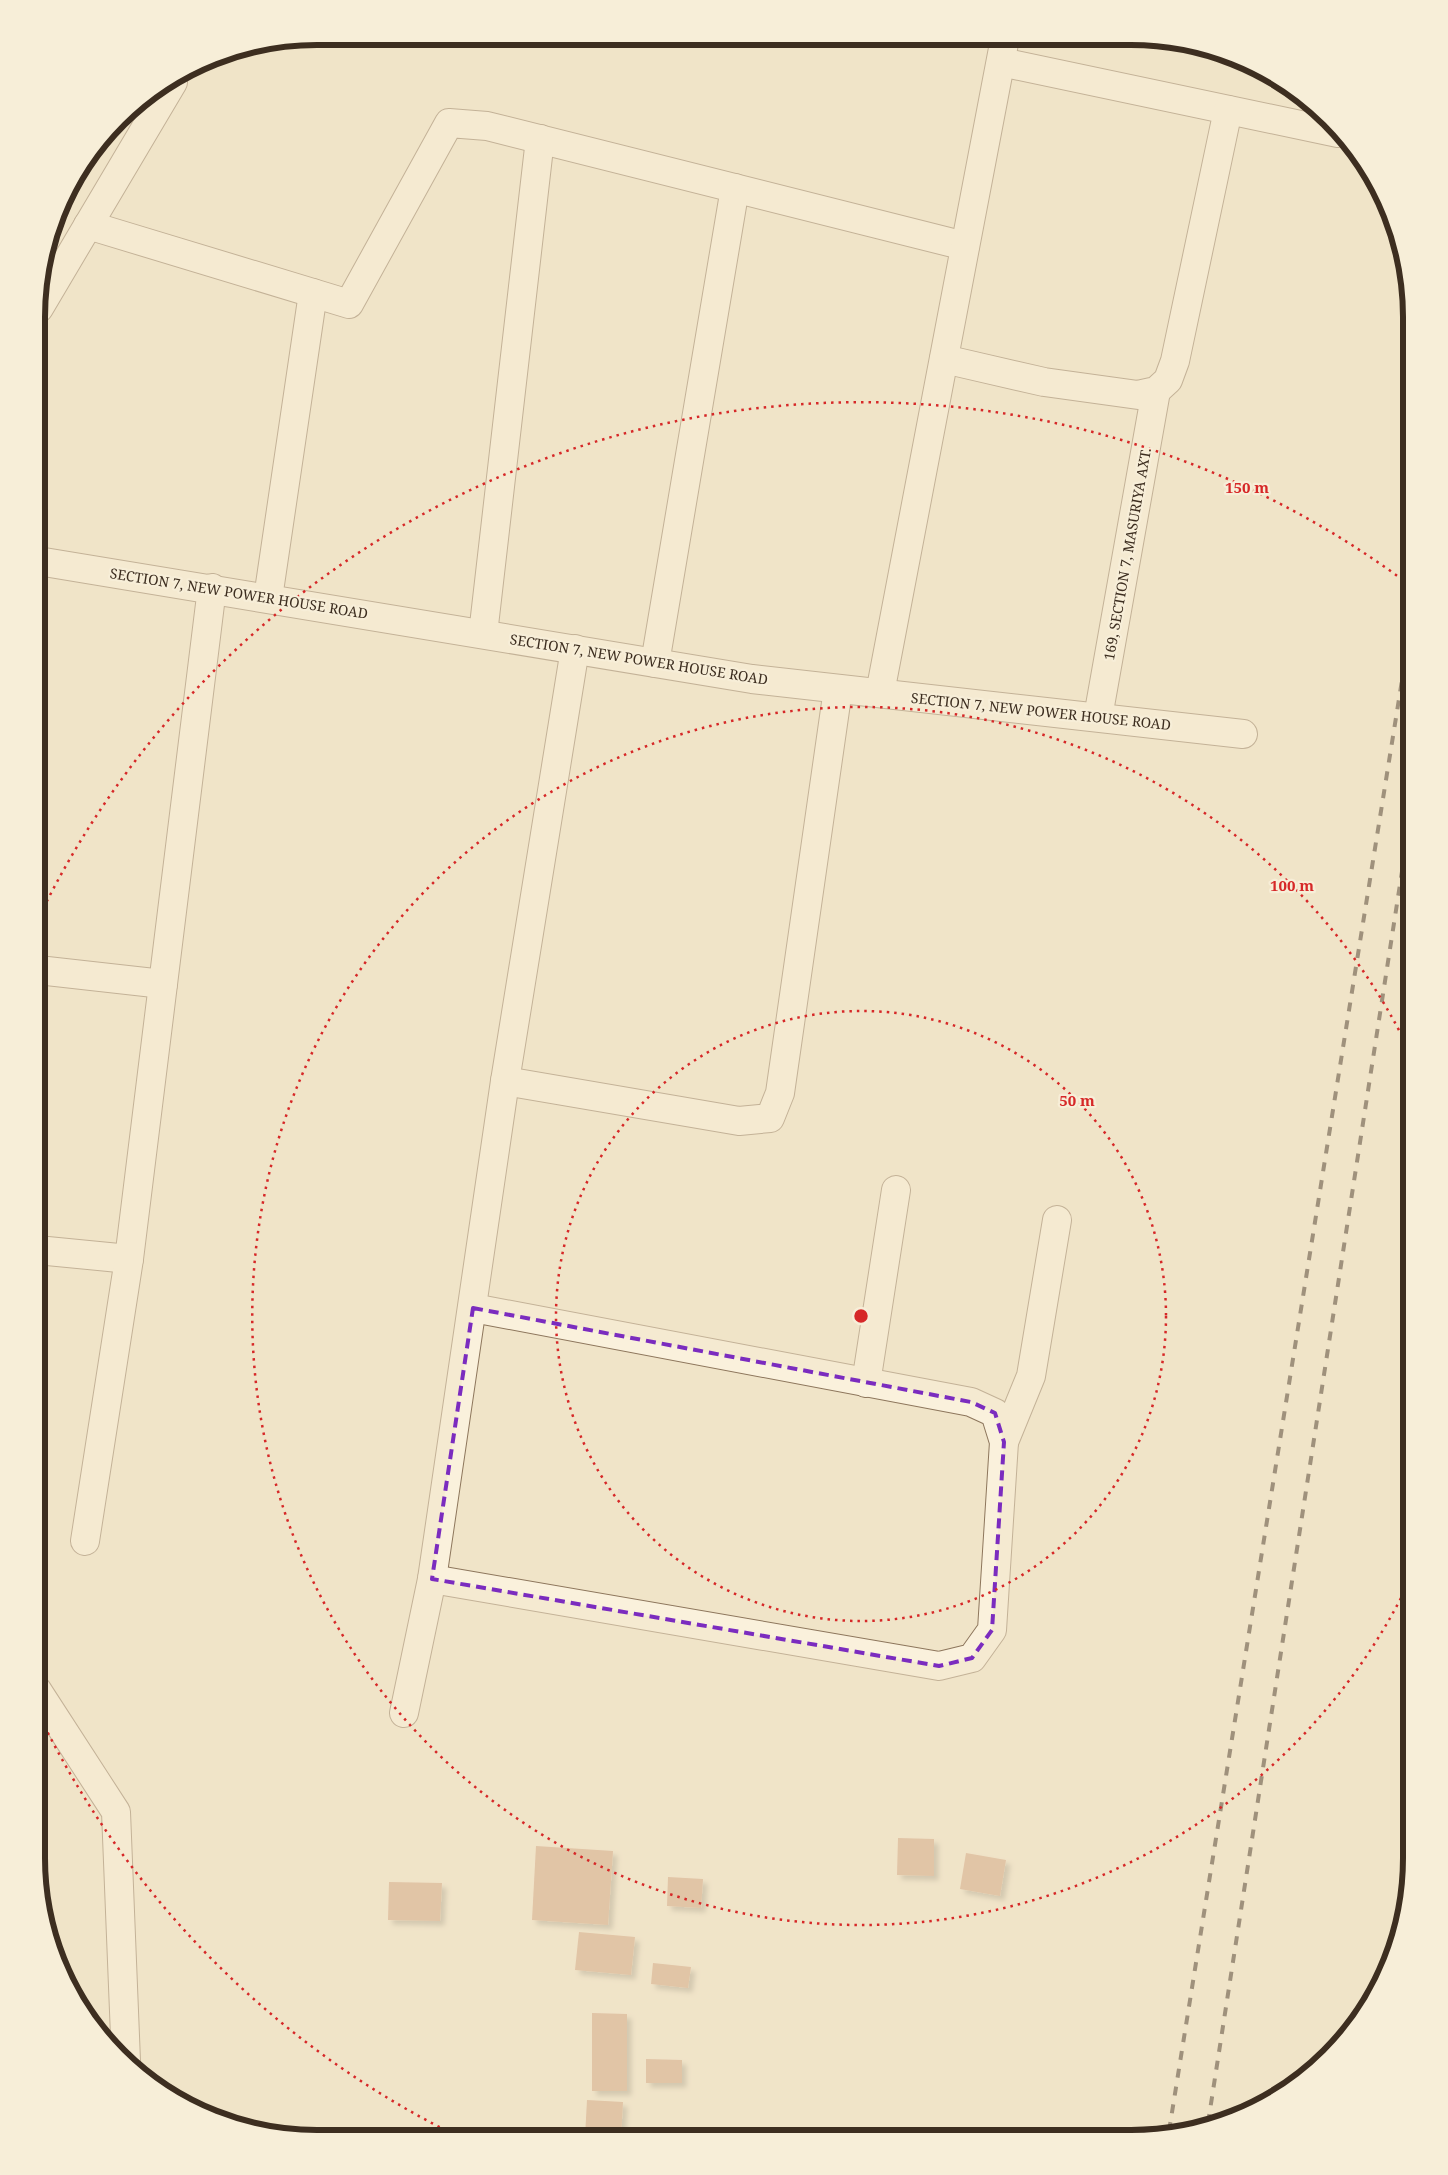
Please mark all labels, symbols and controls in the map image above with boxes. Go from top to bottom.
street label: 169, SECTION 7, MASURIYA AXT. [1099,446,1155,662]
text: 150 m [1225,477,1269,497]
street label: SECTION 7, NEW POWER HOUSE ROAD [109,563,369,623]
street label: SECTION 7, NEW POWER HOUSE ROAD [509,629,769,689]
street label: SECTION 7, NEW POWER HOUSE ROAD [910,688,1172,734]
text: 100 m [1270,875,1314,895]
text: 50 m [1059,1090,1095,1110]
centre of rings [852,1307,870,1325]

